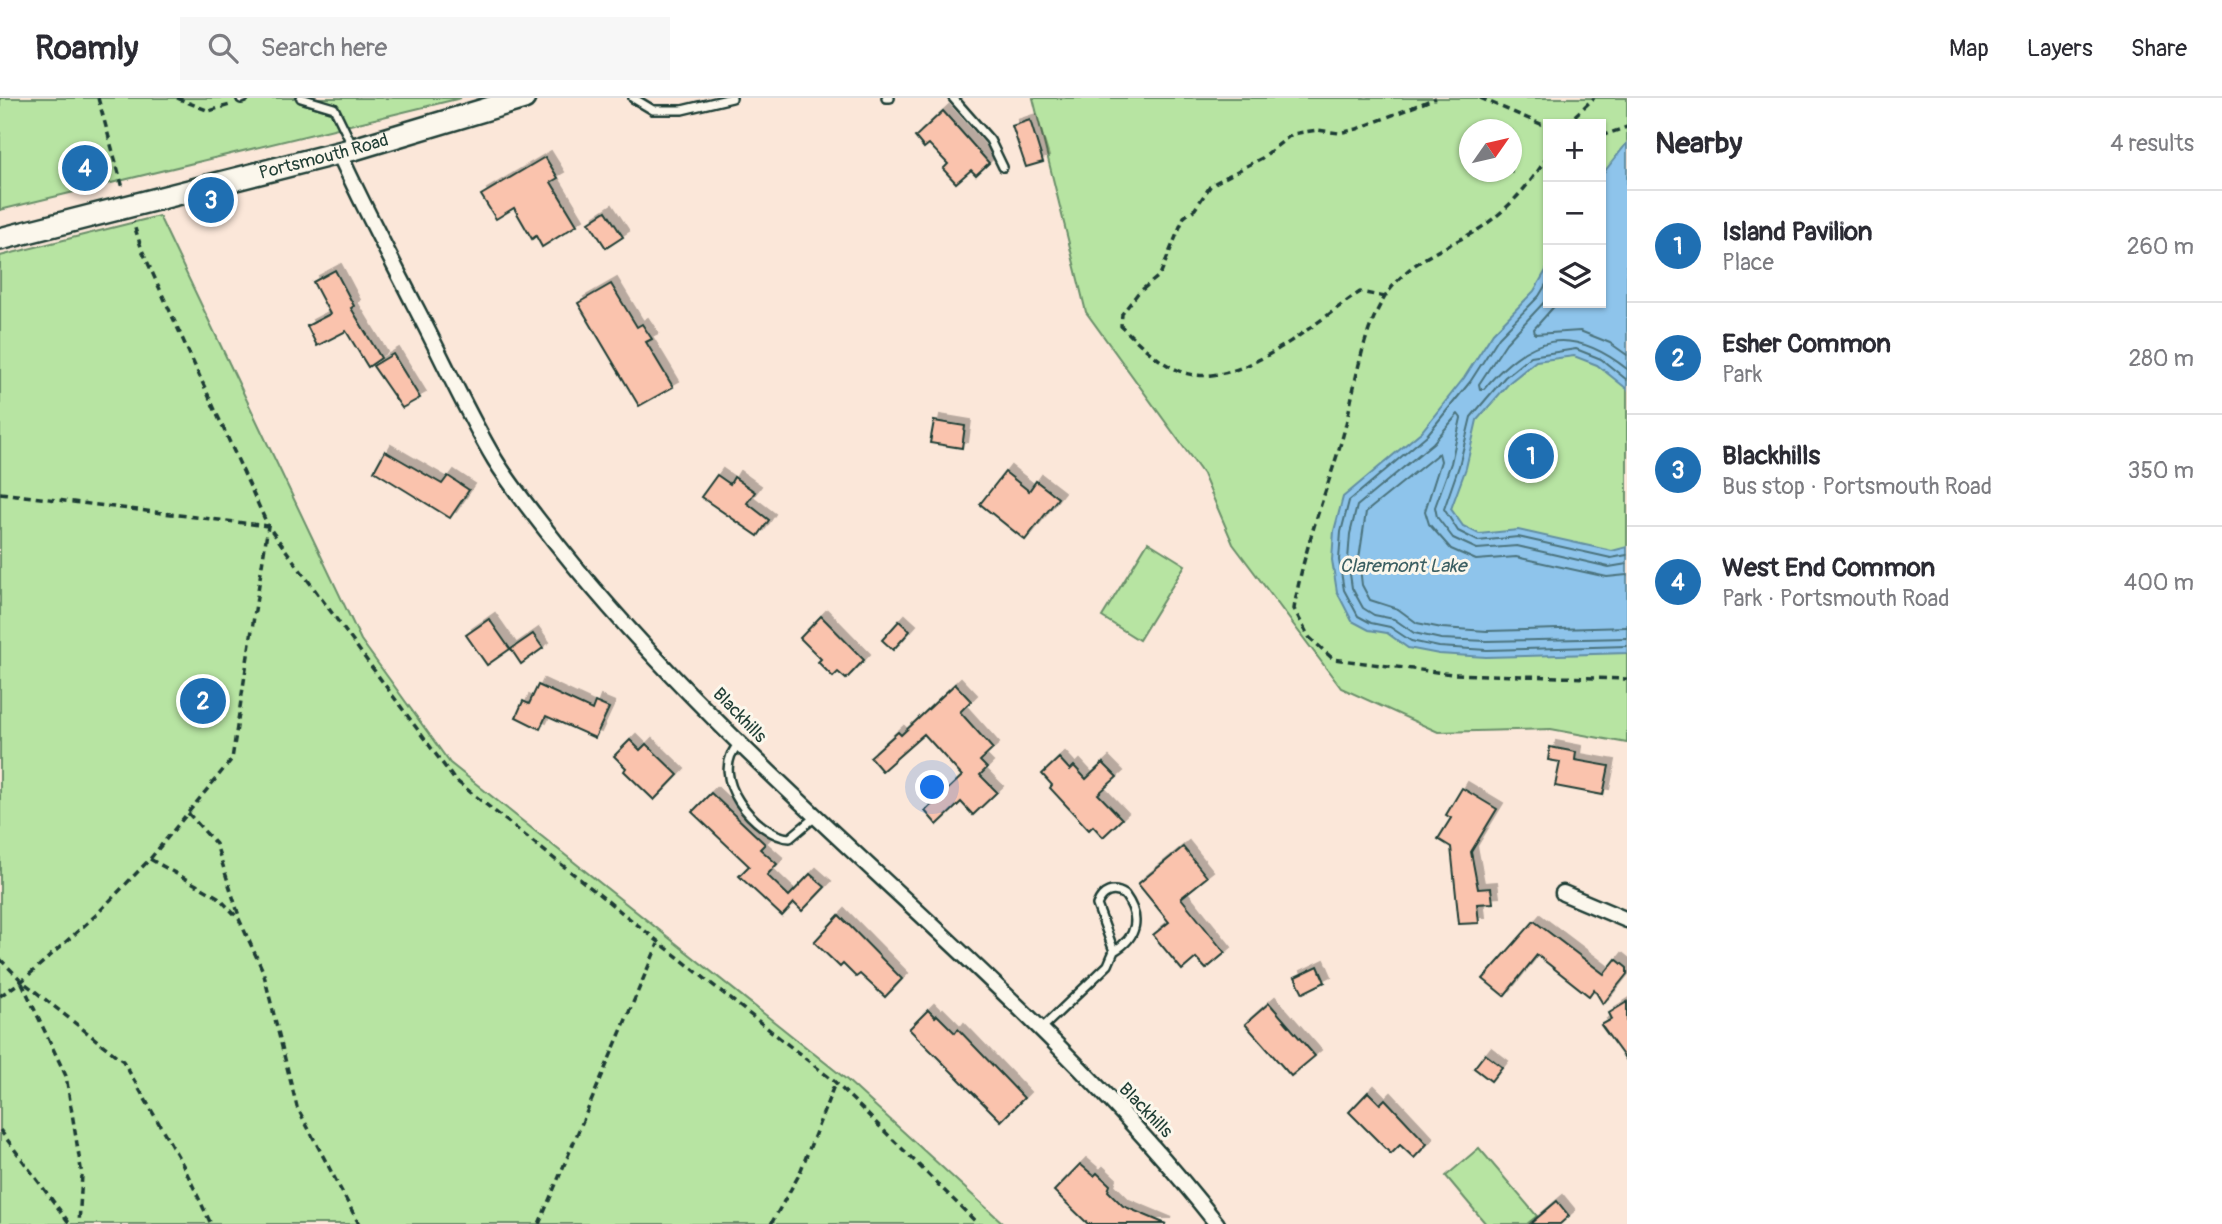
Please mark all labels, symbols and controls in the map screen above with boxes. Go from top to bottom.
search box [180,17,670,80]
text: Roamly [35,28,138,69]
icon: search [204,29,242,67]
text: Search here [260,32,387,64]
text: Map [1949,34,1989,63]
text: Layers [2027,34,2093,63]
text: Share [2131,34,2187,63]
north arrow [1459,119,1522,182]
map controls [1543,119,1606,308]
button: + [1543,119,1606,182]
text: Nearby [1655,125,1742,162]
street label: Portsmouth Road [257,128,391,185]
text: 4 results [2110,129,2194,158]
pin: 4 [62,142,108,194]
pin: 3 [188,174,234,226]
button: − [1543,182,1606,245]
text: Island Pavilion [1722,216,1873,248]
text: 1 [1674,232,1683,261]
text: 260 m [2127,232,2194,261]
button: layers [1543,245,1606,308]
text: Place [1722,248,1774,277]
text: Esher Common [1722,328,1891,360]
text: 2 [1672,344,1684,373]
text: 280 m [2128,344,2194,373]
text: Park [1722,360,1762,389]
pin: 1 [1508,430,1554,482]
text: Blackhills [1722,440,1820,472]
text: 3 [1672,456,1684,485]
text: 350 m [2128,456,2194,485]
text: Bus stop · Portsmouth Road [1722,472,1992,501]
text: West End Common [1722,552,1935,584]
water label: Claremont Lake [1340,554,1468,578]
text: 4 [1671,568,1685,597]
text: 400 m [2124,568,2194,597]
text: Park · Portsmouth Road [1722,584,1950,613]
pin: 2 [180,675,226,727]
street label: Blackhills [708,683,772,748]
your location [915,770,949,804]
street label: Blackhills [1114,1078,1178,1143]

